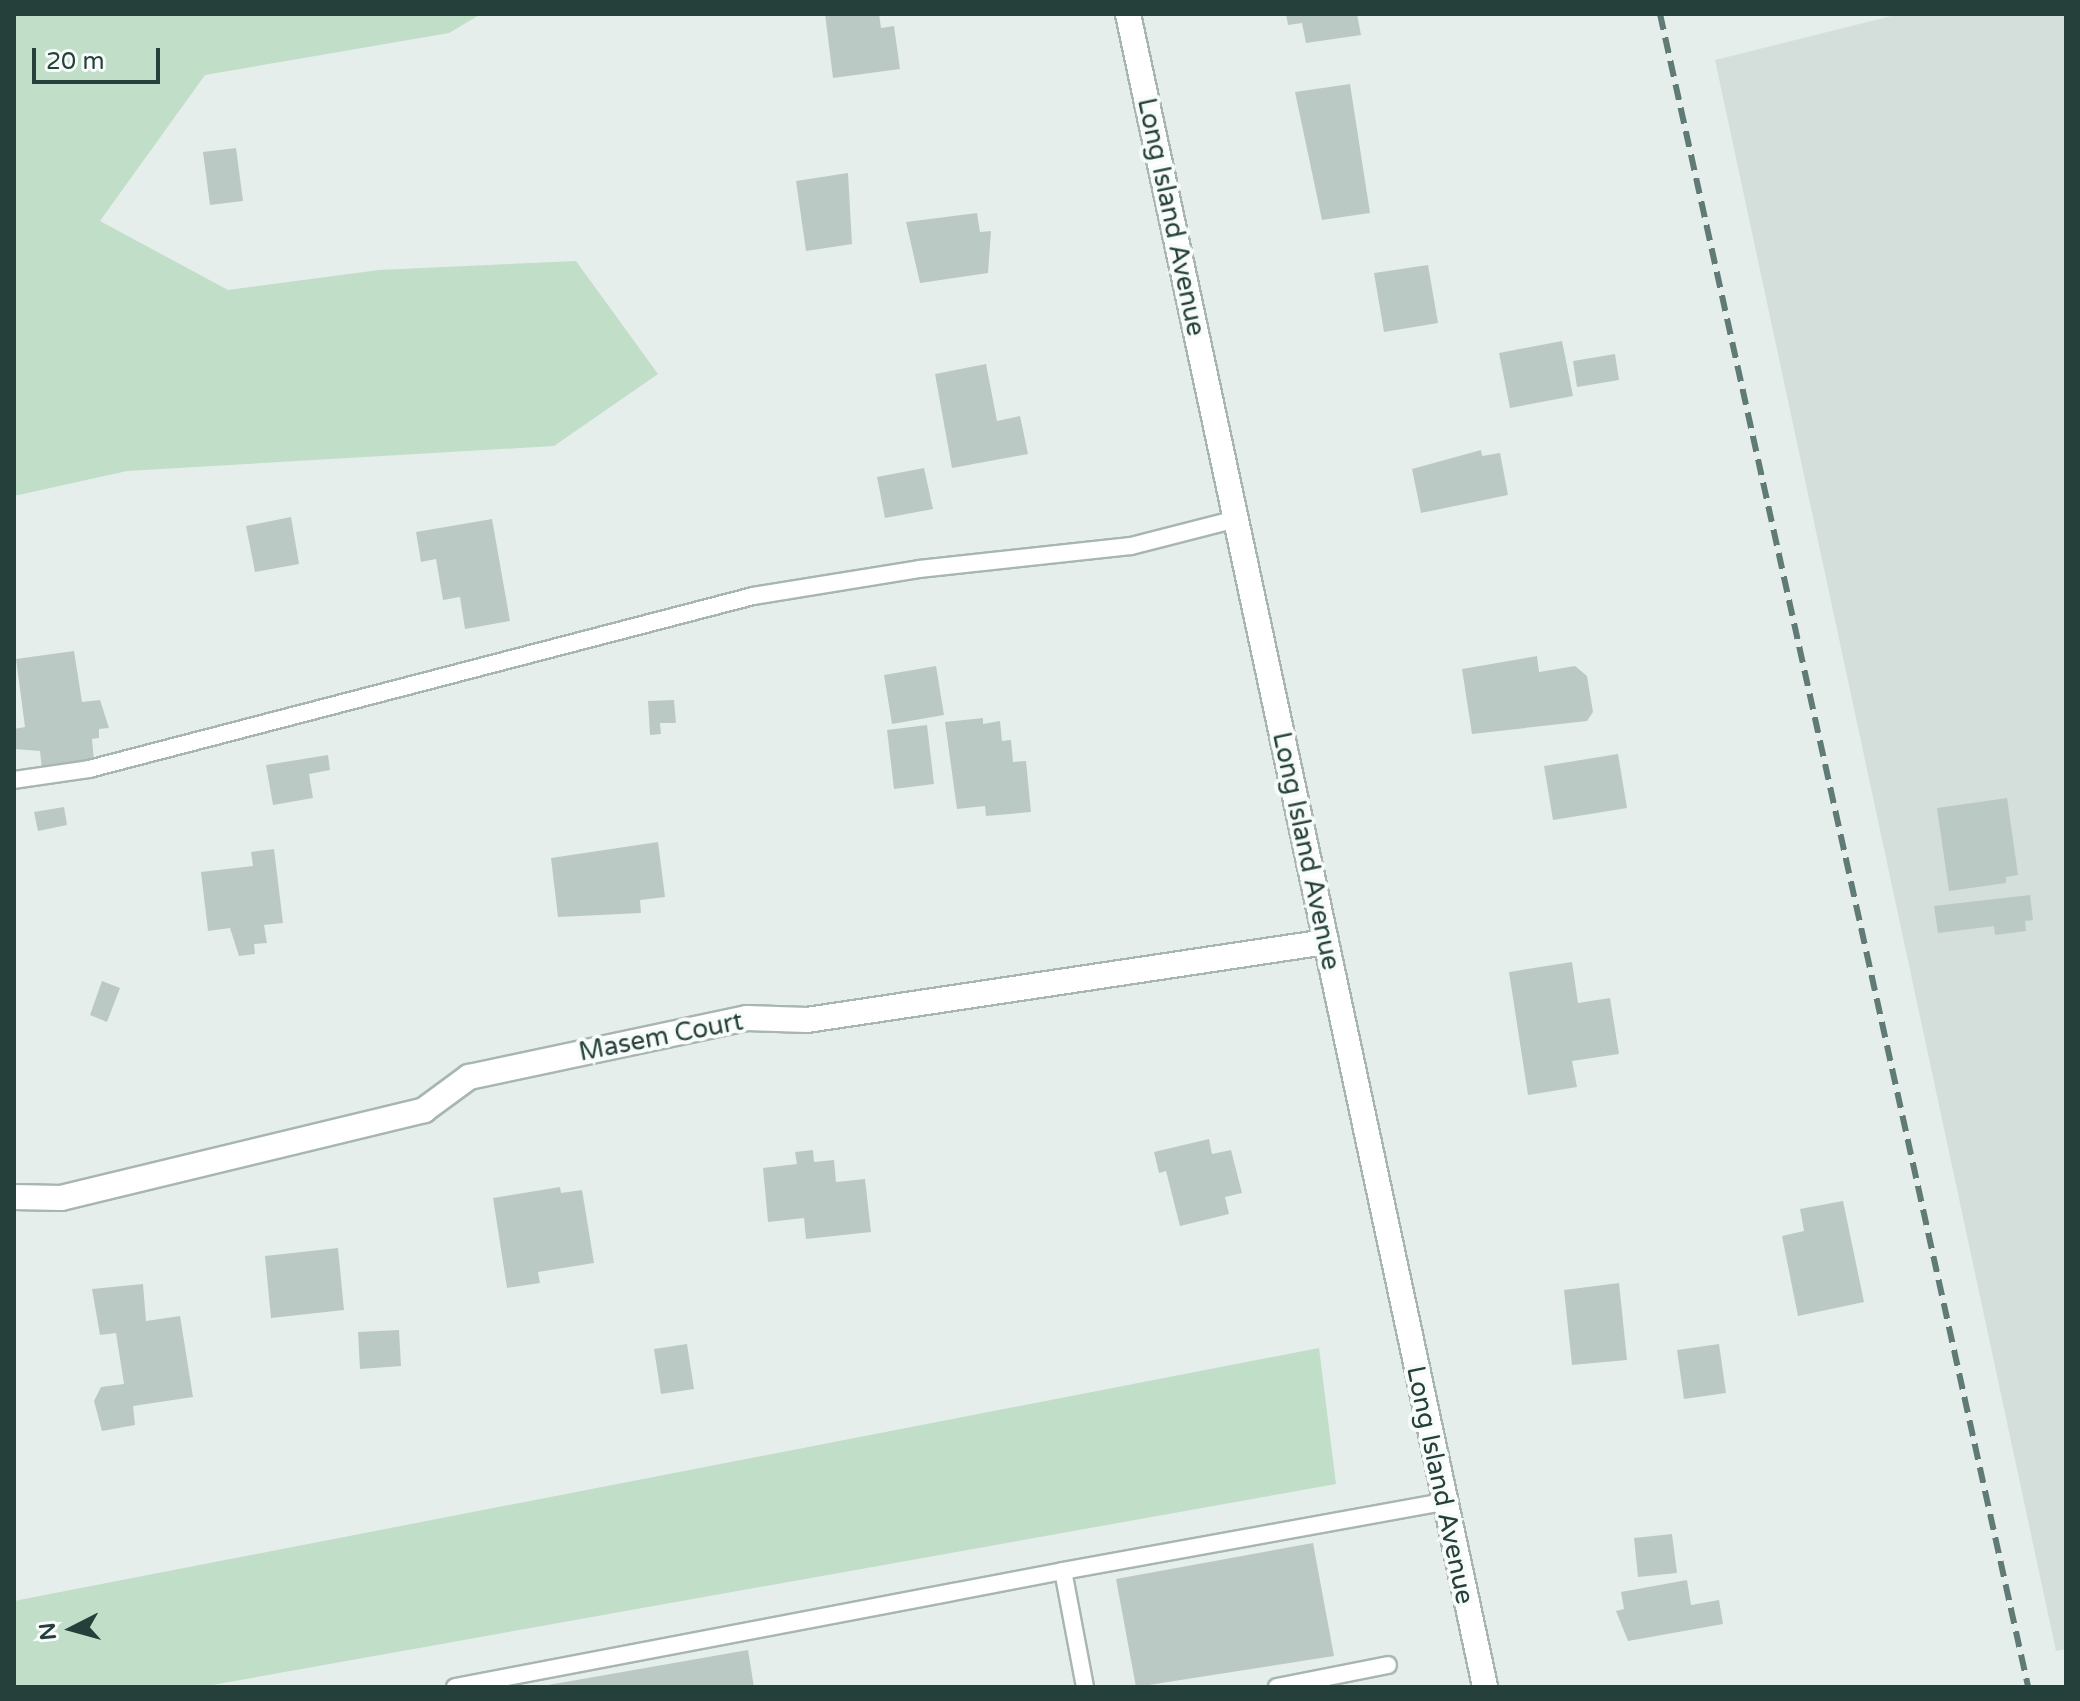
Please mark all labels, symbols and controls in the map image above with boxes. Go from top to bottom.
scale bar [36,32,164,82]
text: 20 m [46,47,104,76]
street label: Long Island Avenue [1131,95,1211,339]
street label: Long Island Avenue [1266,729,1346,973]
street label: Masem Court [576,1006,746,1068]
street label: Long Island Avenue [1400,1363,1480,1607]
north arrow [32,1589,112,1669]
text: N [34,1621,62,1642]

